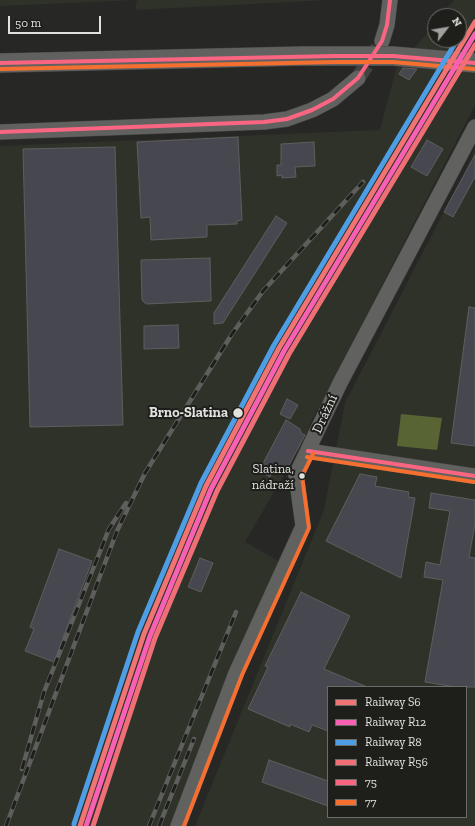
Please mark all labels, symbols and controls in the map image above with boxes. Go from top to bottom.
scale bar [10,8,103,34]
north arrow [427,8,467,48]
text: N [449,15,465,29]
text: 50 m [15,16,41,30]
street label: Drážní [309,392,341,436]
place label: Brno-Slatina [149,405,228,421]
marker: Brno-Slatina [231,406,245,420]
place label: Slatina, nádraží [252,461,294,492]
marker: Slatina, nádraží [297,471,307,481]
legend [327,686,467,818]
text: Railway S6 [365,695,421,709]
text: Railway R12 [365,715,426,729]
text: Railway R8 [365,735,422,749]
text: Railway R56 [365,755,428,769]
text: 75 [365,775,377,789]
text: 77 [365,795,376,809]

